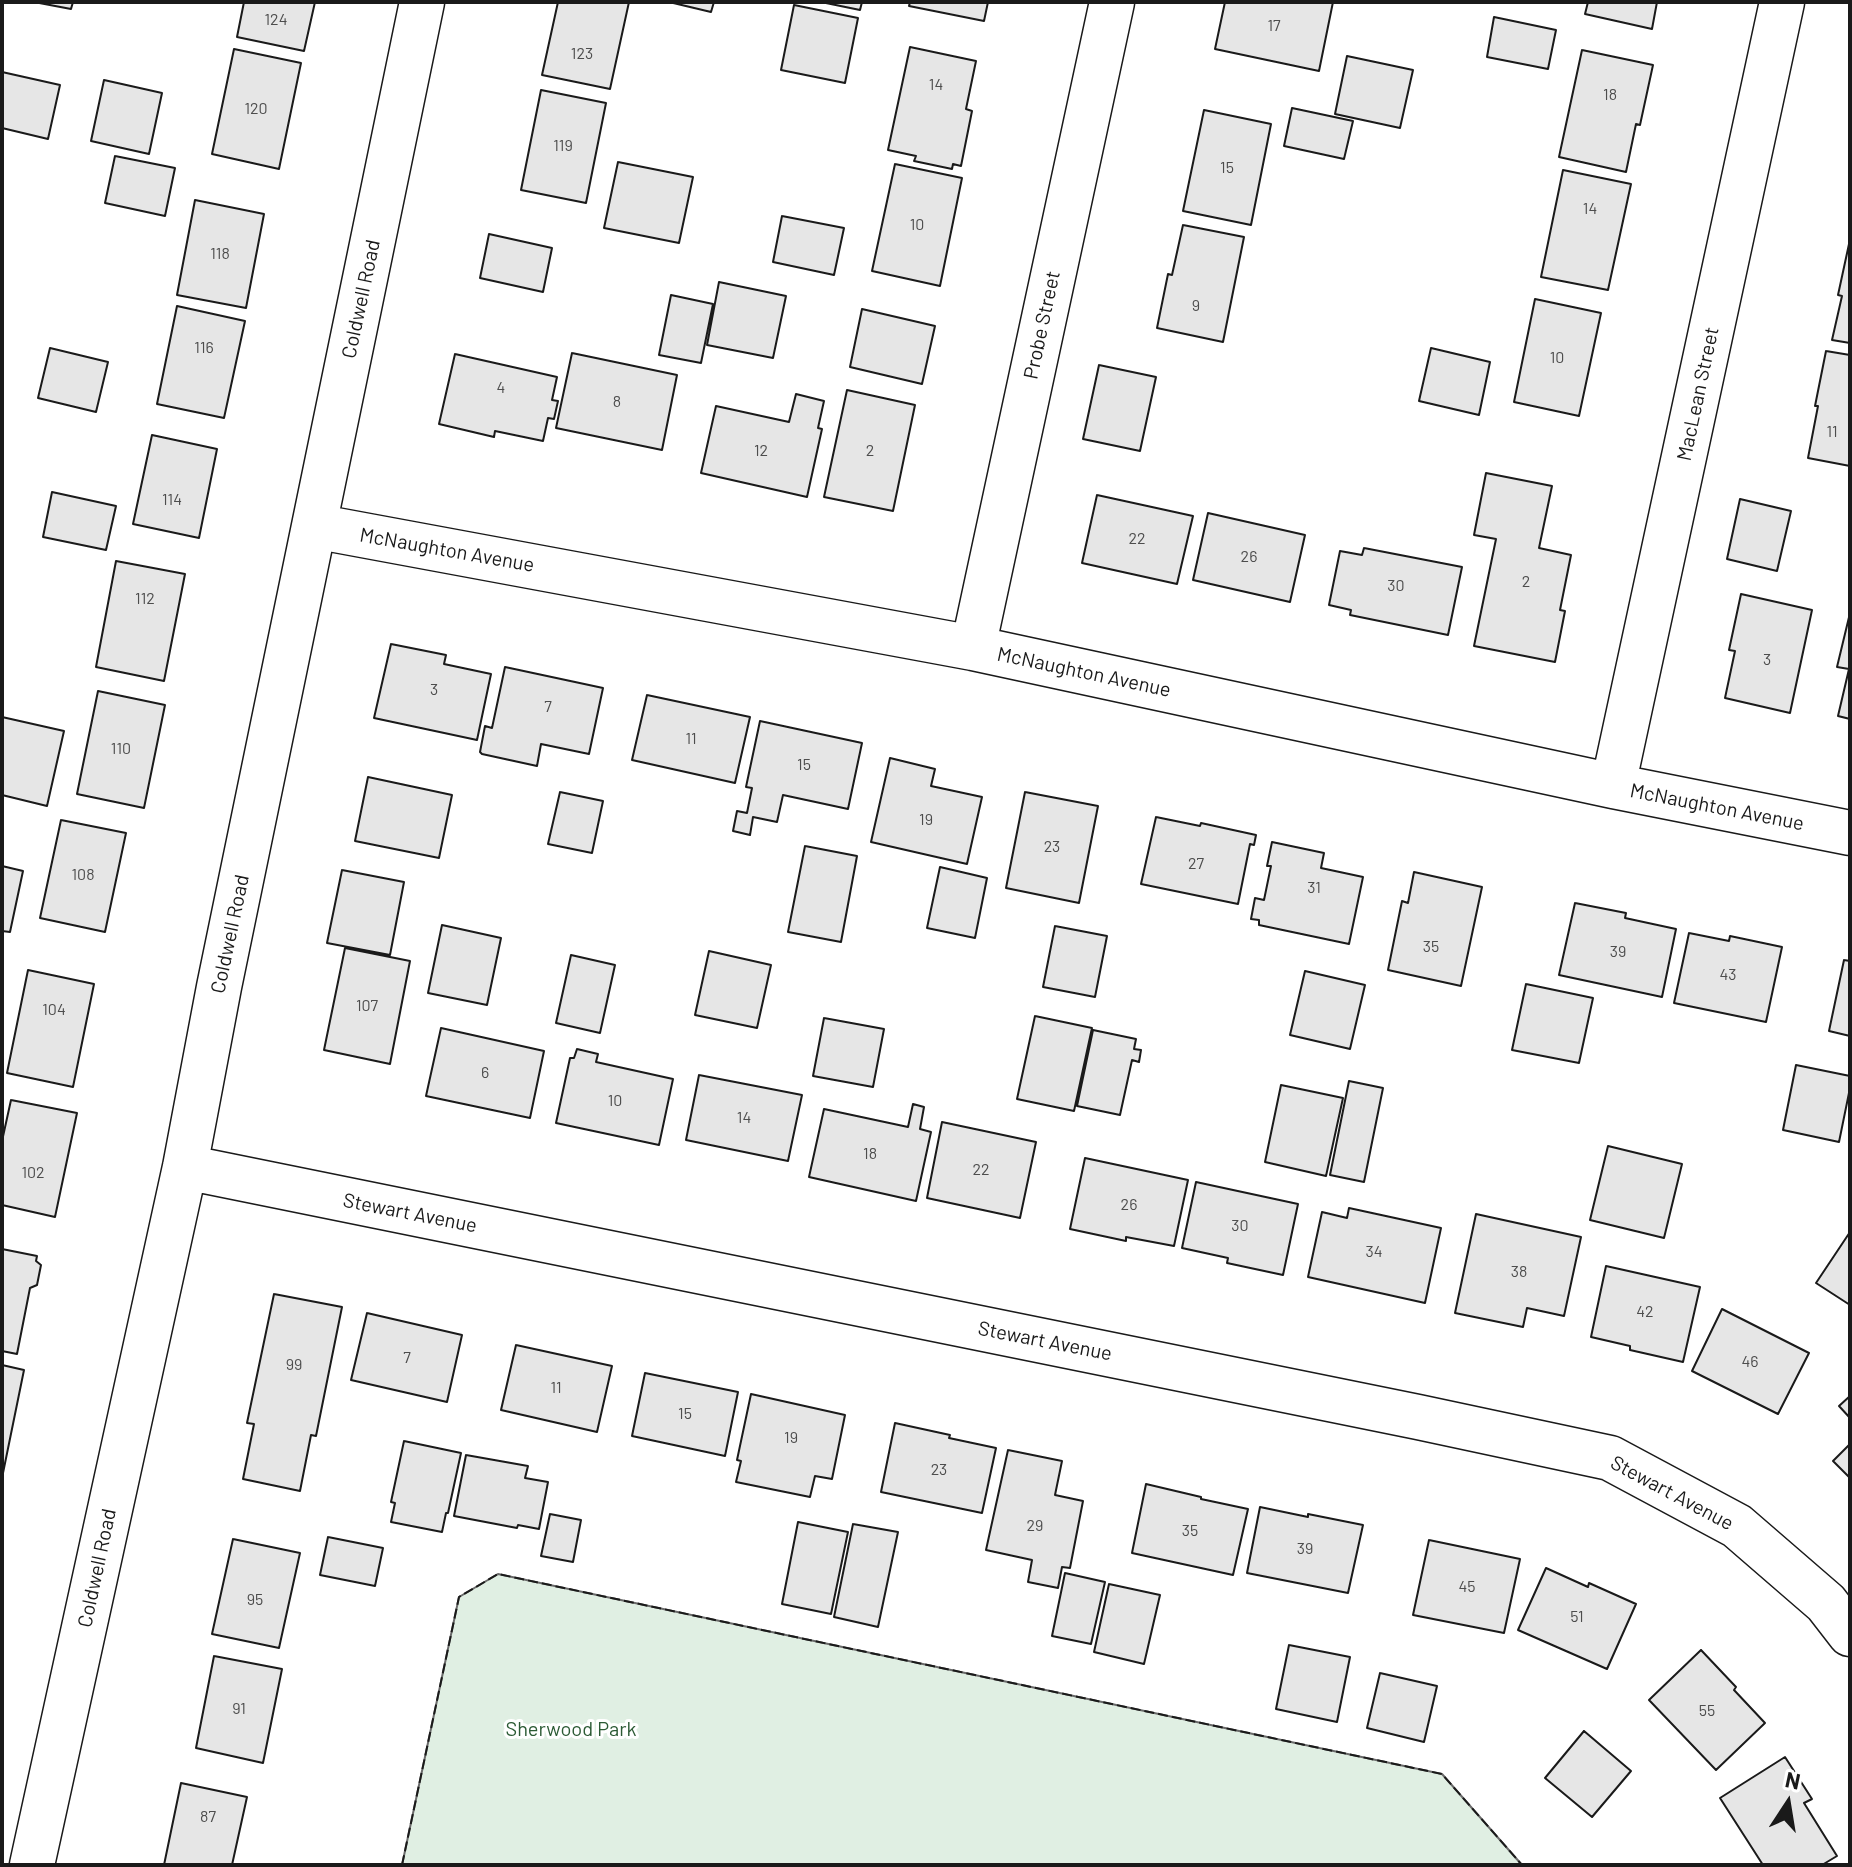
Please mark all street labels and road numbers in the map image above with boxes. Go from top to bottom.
street label: Coldwell Road [337,237,385,361]
street label: Probe Street [1019,269,1065,381]
street label: MacLean Street [1672,325,1724,463]
street label: McNaughton Avenue [358,523,536,577]
street label: McNaughton Avenue [995,642,1173,702]
street label: McNaughton Avenue [1628,778,1806,836]
street label: Coldwell Road [206,872,254,996]
street label: Stewart Avenue [341,1188,479,1238]
street label: Stewart Avenue [976,1316,1114,1366]
street label: Stewart Avenue [1606,1451,1738,1535]
street label: Coldwell Road [73,1506,121,1630]

